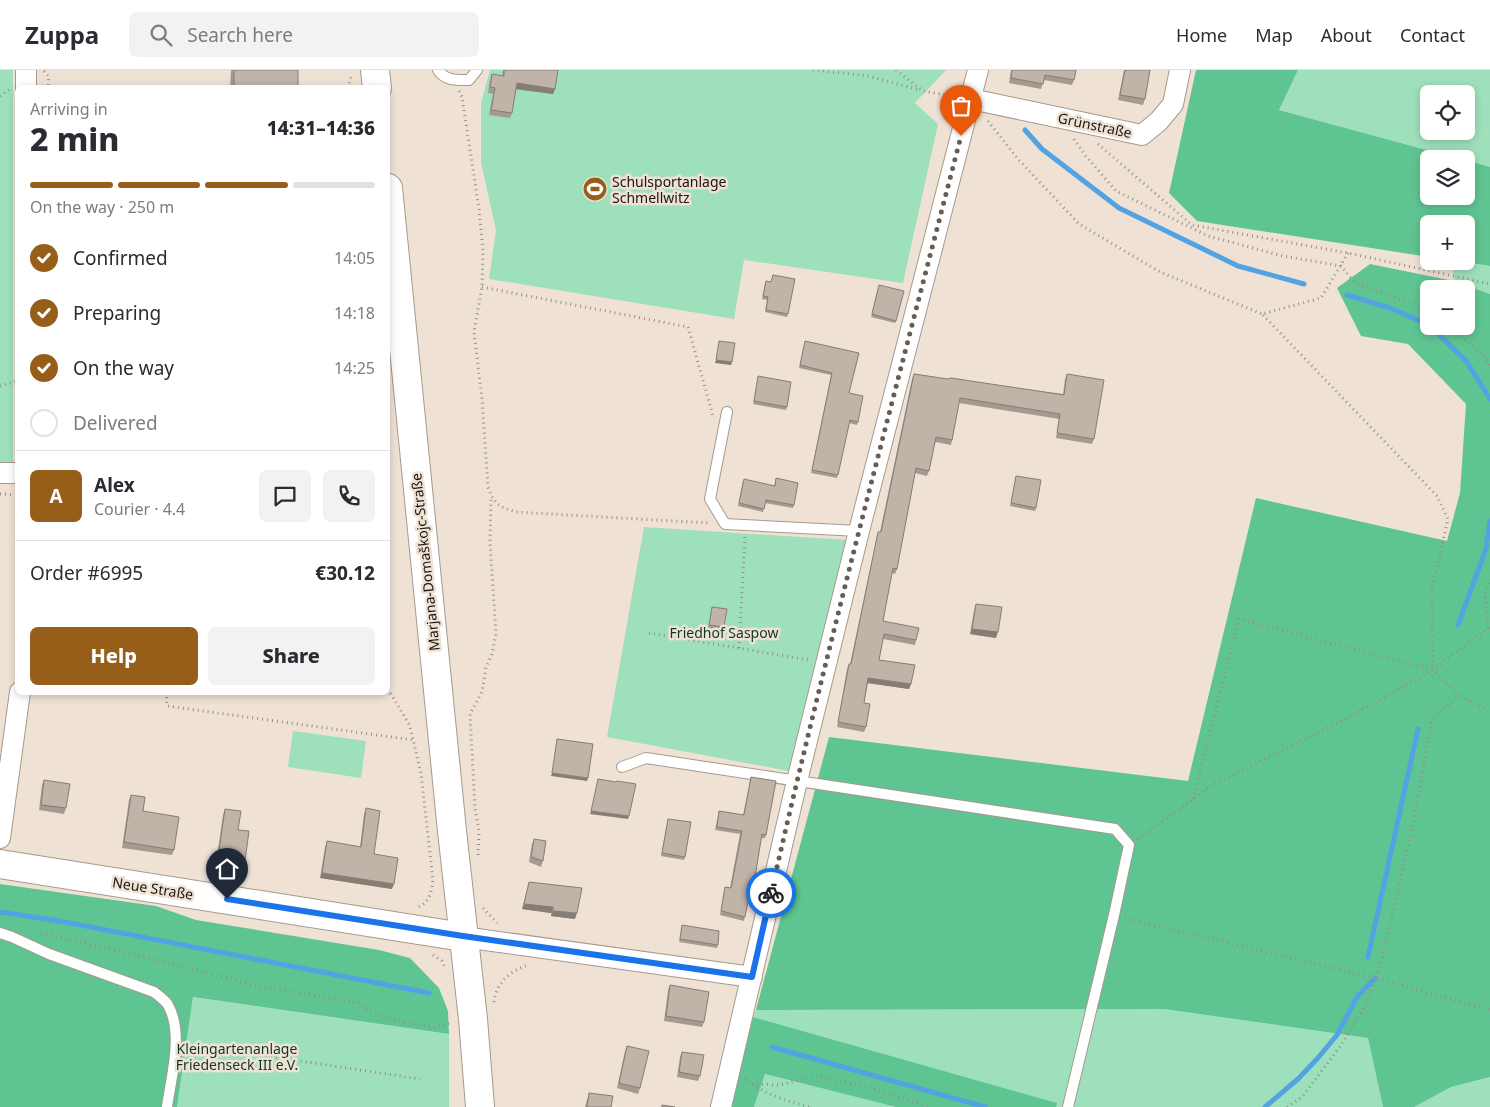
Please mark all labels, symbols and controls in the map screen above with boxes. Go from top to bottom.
search box [129,12,479,57]
text: Zuppa [25,18,99,51]
icon: search [147,21,175,49]
text: Search here [187,22,293,48]
text: Home [1176,23,1227,47]
text: Map [1255,23,1293,47]
text: About [1321,23,1372,47]
text: Contact [1400,23,1465,47]
pin [940,85,982,136]
map controls [1420,85,1475,335]
button: locate [1420,85,1475,140]
icon: bag [947,92,975,120]
text: Arriving in [30,98,108,120]
street label: Grünstraße [1056,108,1134,142]
text: 14:31–14:36 [267,115,375,141]
text: 2 min [30,117,119,160]
button: layers [1420,150,1475,205]
place label: Schulsportanlage Schmellwitz [612,172,727,207]
sports icon: Schulsportanlage Schmellwitz [582,176,608,202]
text: On the way · 250 m [30,196,174,218]
button: + [1420,215,1475,270]
icon: check [30,244,58,272]
text: Confirmed [73,245,168,271]
text: 14:05 [334,247,375,269]
button: − [1420,280,1475,335]
icon: check [30,299,58,327]
text: Preparing [73,300,161,326]
text: 14:18 [334,302,375,324]
icon: check [30,354,58,382]
text: On the way [73,355,174,381]
text: 14:25 [334,357,375,379]
text: Delivered [73,410,158,436]
button: chat [259,470,311,522]
button: phone [323,470,375,522]
text: Alex [94,472,135,498]
street label: Marjana-Domaškojc-Straße [406,472,444,652]
text: A [49,483,63,509]
text: Courier · 4.4 [94,498,185,520]
text: Order #6995 [30,560,143,586]
text: €30.12 [315,560,375,586]
park label: Friedhof Saspow [670,623,778,642]
button: Help [30,627,198,685]
button: Share [208,627,375,685]
pin [206,848,248,899]
icon: home [213,855,241,883]
courier [746,868,796,918]
street label: Neue Straße [111,872,195,904]
icon: bike [757,879,785,907]
park label: Kleingartenanlage Friedenseck III e.V. [176,1039,298,1074]

